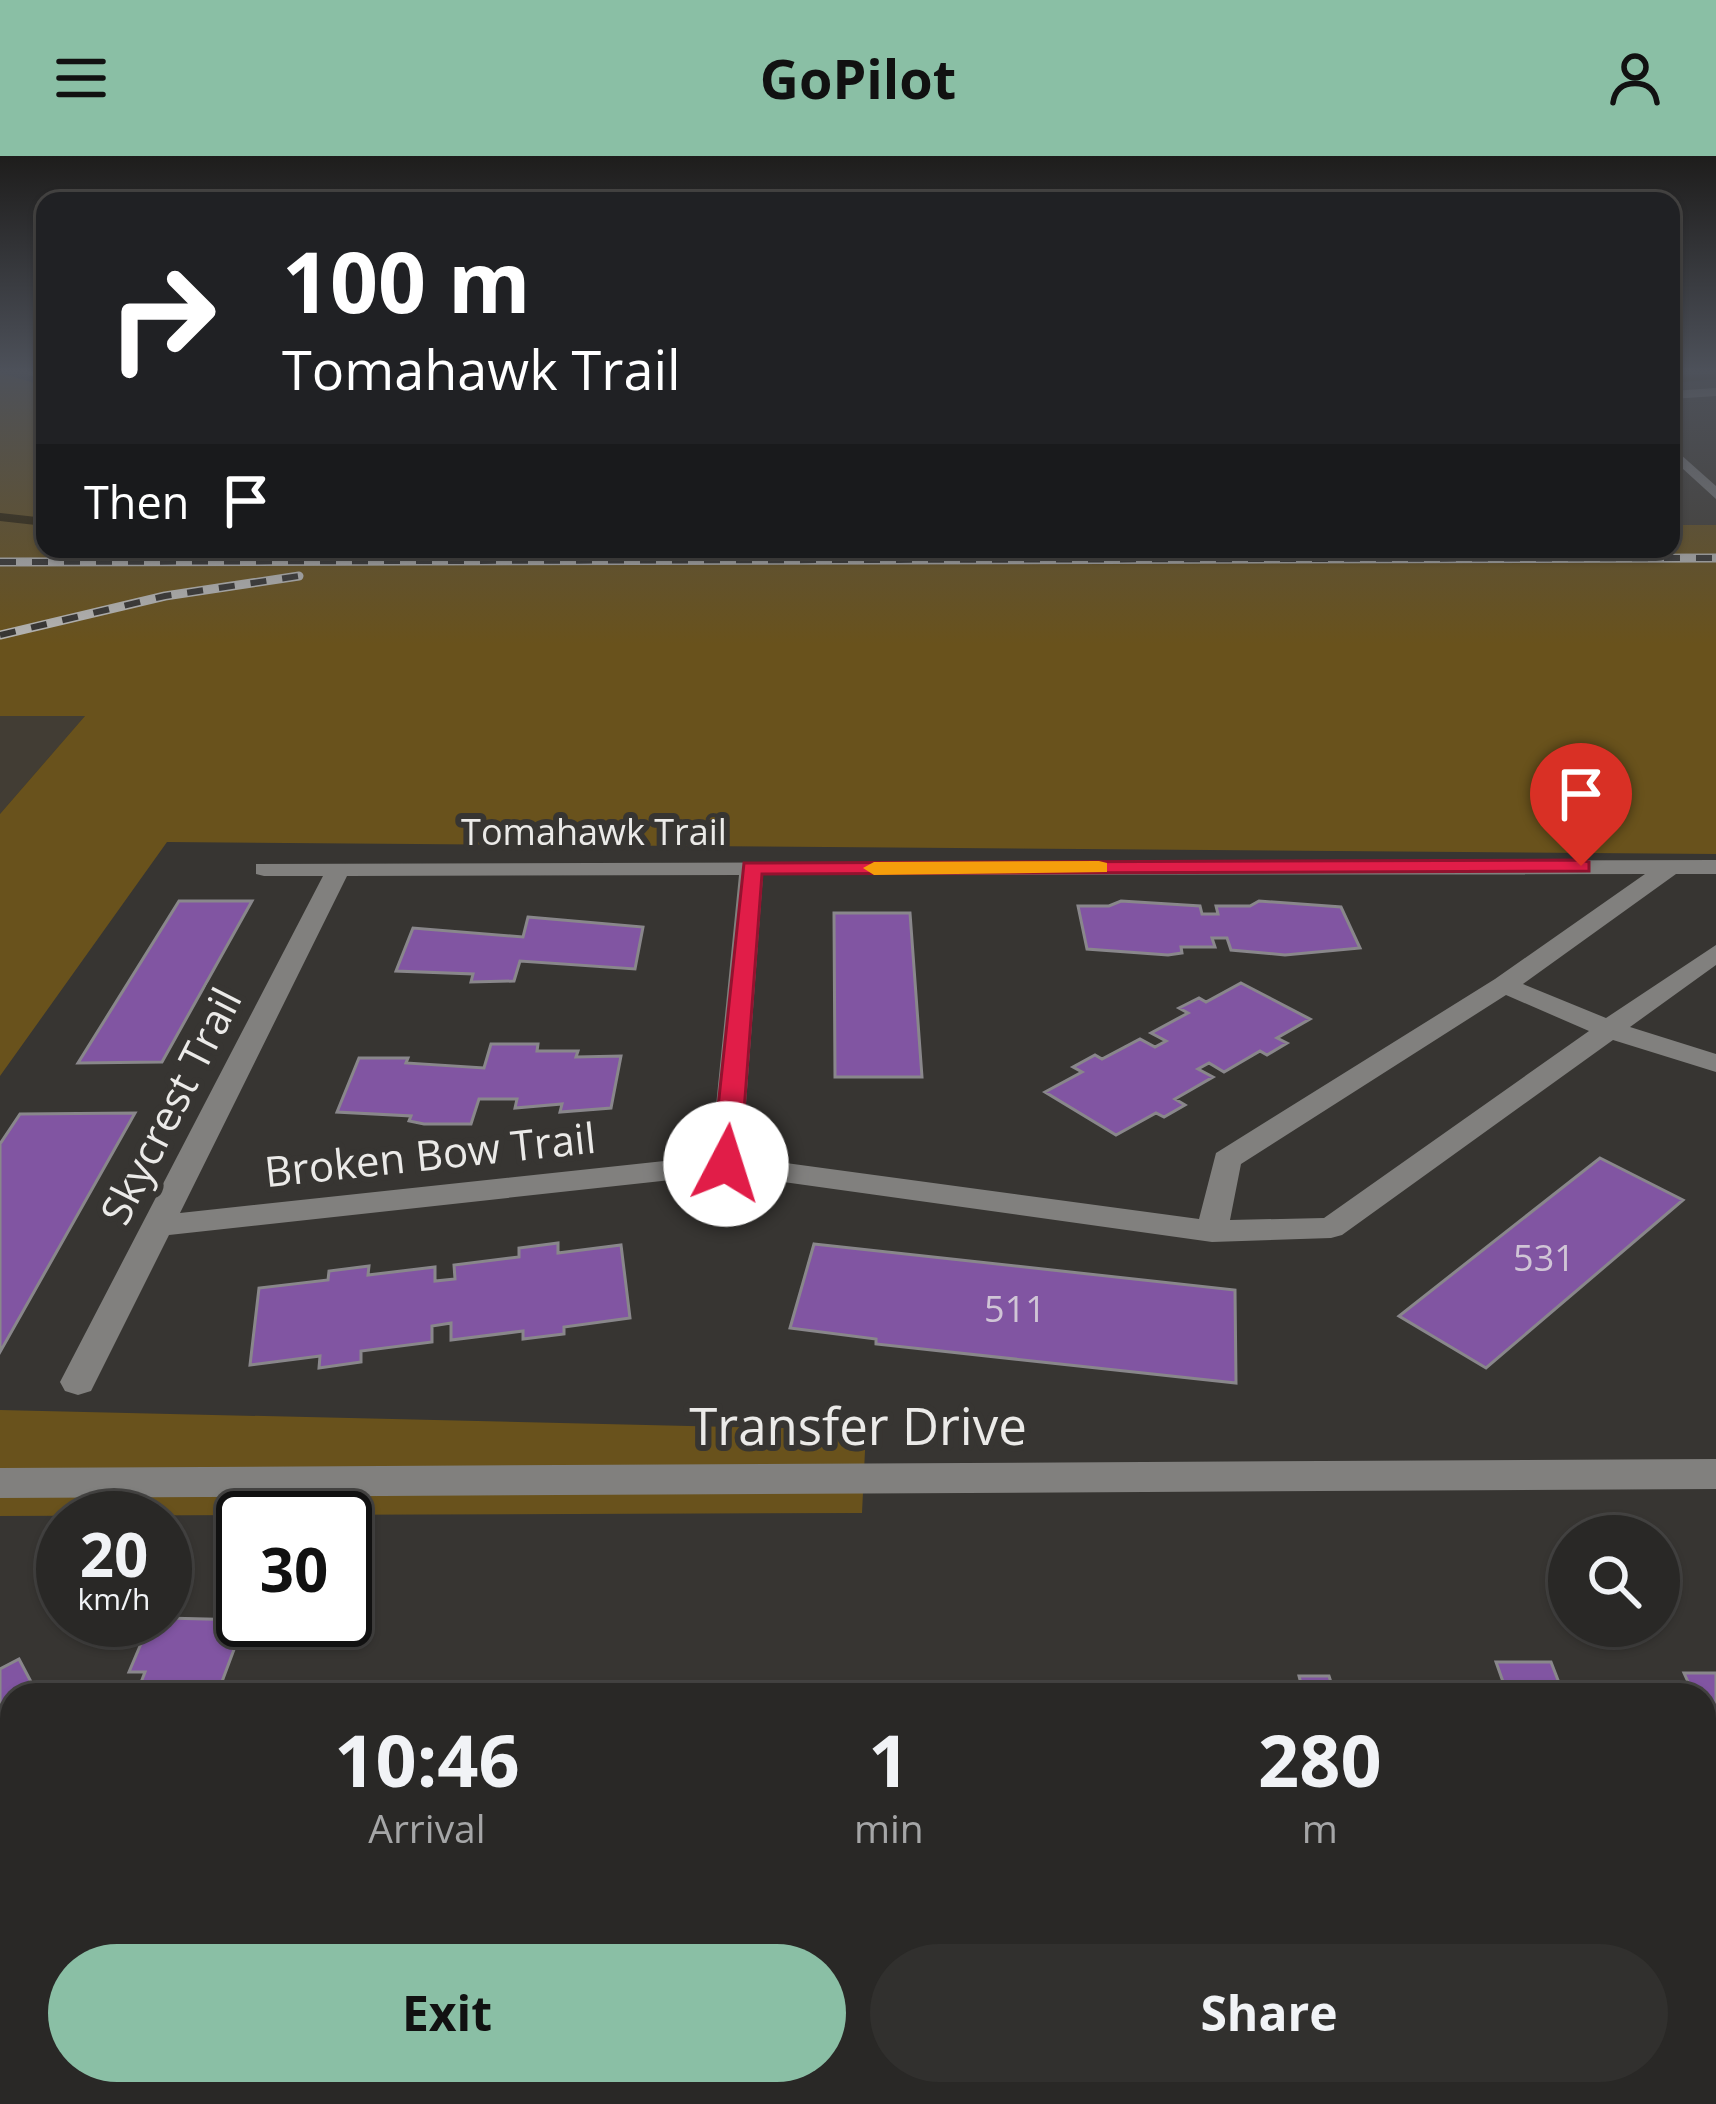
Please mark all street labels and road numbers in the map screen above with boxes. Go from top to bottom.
street label: Tomahawk Trail [461,807,727,856]
street label: Skycrest Trail [86,978,254,1233]
street label: Broken Bow Trail [261,1108,598,1199]
street label: Transfer Drive [689,1390,1027,1460]

